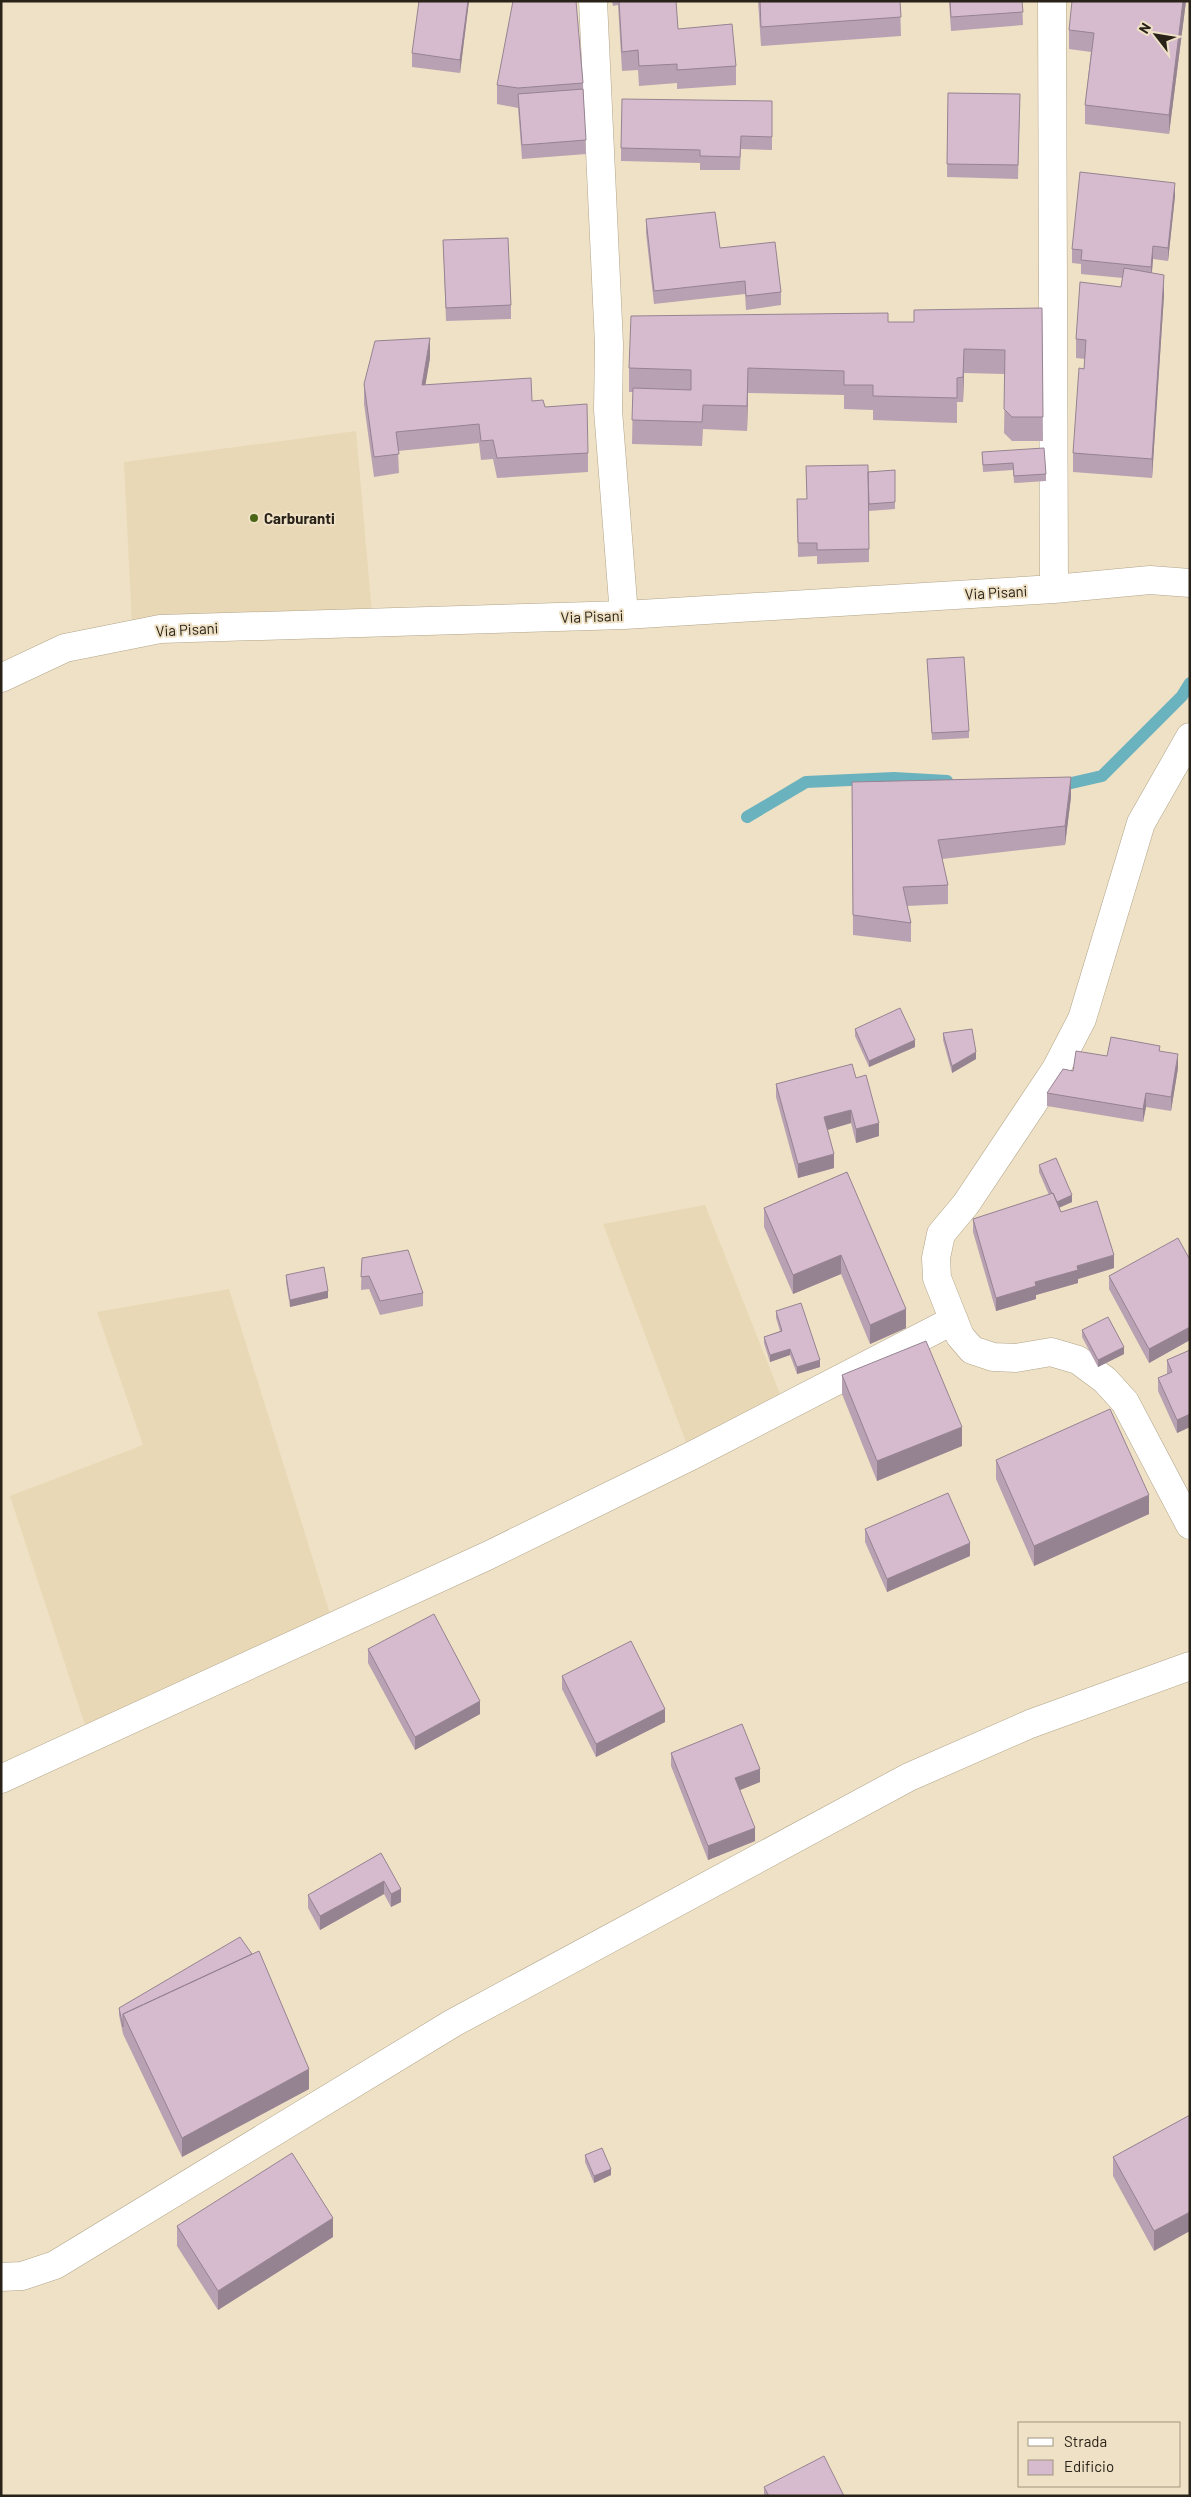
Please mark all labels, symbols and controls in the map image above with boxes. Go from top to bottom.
north arrow [1131,10,1181,60]
text: N [1135,20,1154,36]
place label: Carburanti [264,509,335,527]
marker: Carburanti [248,512,260,524]
street label: Via Pisani [964,581,1028,603]
street label: Via Pisani [560,606,624,626]
street label: Via Pisani [155,618,219,640]
legend [1018,2422,1181,2487]
text: Strada [1064,2432,1107,2450]
text: Edificio [1064,2457,1114,2475]

